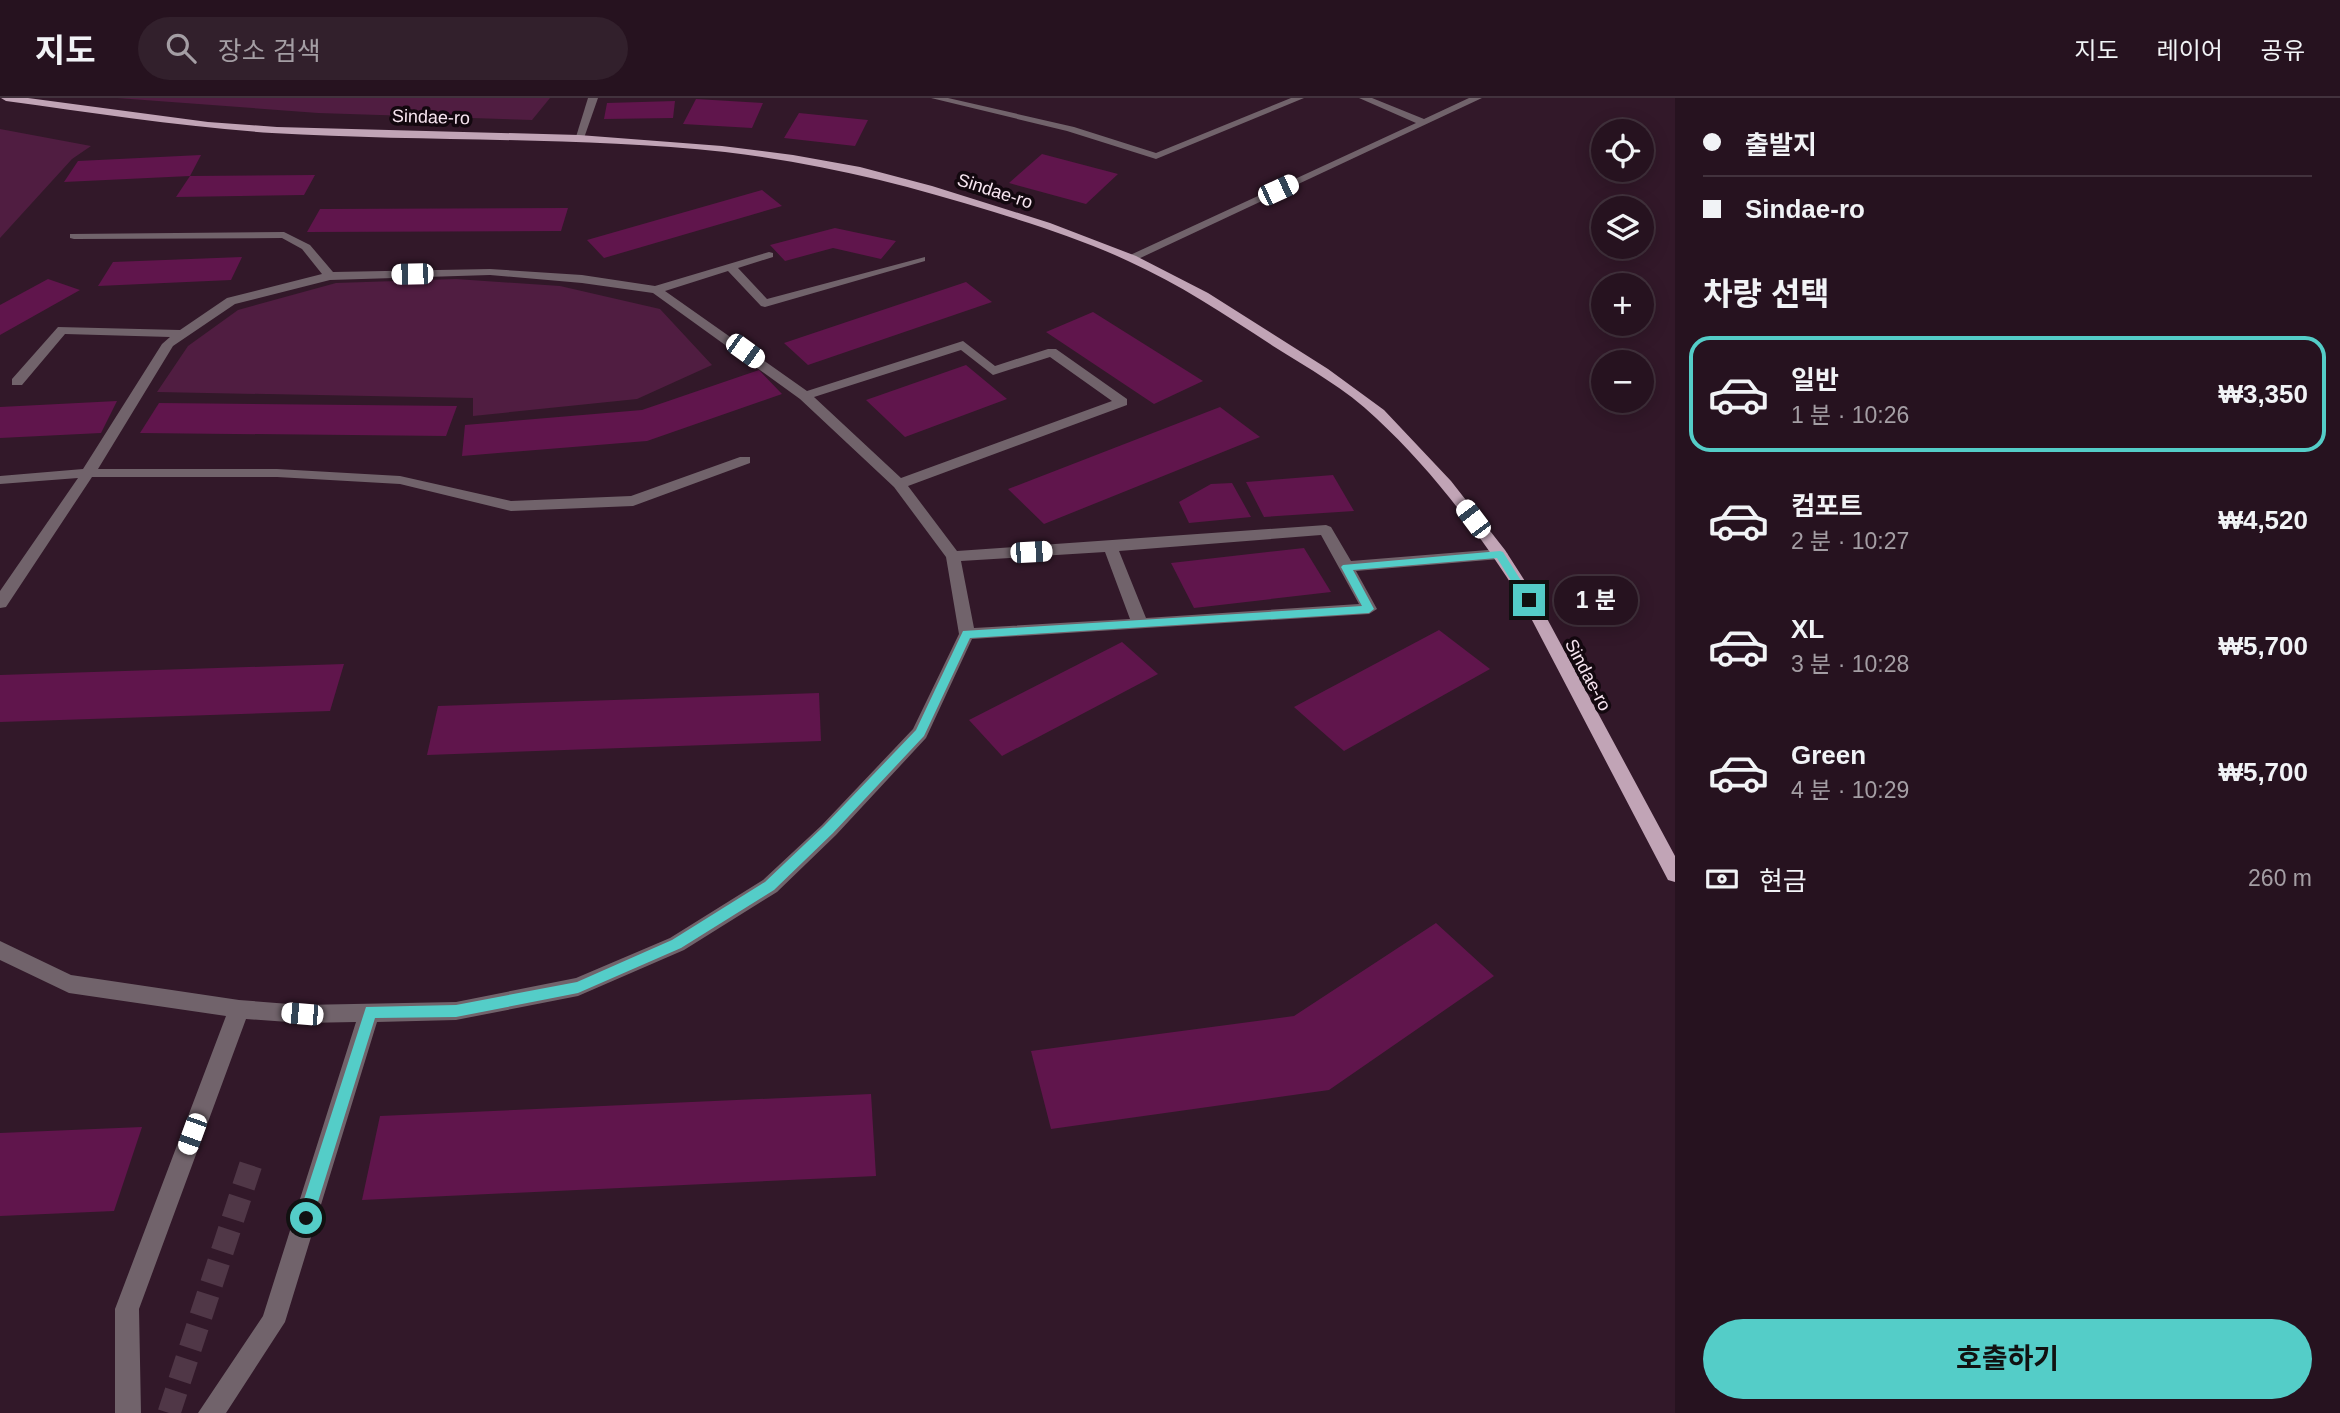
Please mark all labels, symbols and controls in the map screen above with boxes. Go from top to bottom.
search box [138,17,628,80]
icon: search [162,29,200,67]
text: 지도 [35,32,96,69]
text: 장소 검색 [218,36,321,66]
text: 지도 [2074,37,2119,64]
text: 레이어 [2157,37,2223,64]
text: 공유 [2261,37,2305,64]
street label: Sindae-ro [392,106,470,128]
map controls [1591,119,1654,413]
button: locate [1591,119,1654,182]
text: 출발지 [1745,130,1817,160]
street label: Sindae-ro [955,169,1035,213]
car [1255,172,1302,208]
text: Sindae-ro [1745,194,1865,224]
button: layers [1591,196,1654,259]
car [391,263,434,285]
button: + [1591,273,1654,336]
text: 차량 선택 [1703,276,1830,312]
car [722,330,769,372]
button: − [1591,350,1654,413]
icon: car [1707,363,1770,426]
text: 일반 [1791,365,1839,395]
text: ₩3,350 [2218,379,2308,409]
text: 1 분 · 10:26 [1791,402,1909,428]
icon: car [1707,489,1770,552]
text: 컴포트 [1791,491,1863,521]
car [1452,496,1495,542]
text: ₩4,520 [2218,505,2308,535]
text: 2 분 · 10:27 [1791,528,1909,554]
car [1010,540,1053,564]
callout: 1 분 [1554,575,1638,624]
route end [1513,584,1545,616]
text: 1 분 [1576,587,1616,613]
text: XL [1791,614,1824,644]
icon: car [1707,615,1770,678]
text: ₩5,700 [2218,631,2308,661]
street label: Sindae-ro [1561,636,1615,714]
text: 3 분 · 10:28 [1791,651,1909,677]
text: Green [1791,740,1866,770]
icon: car [1707,741,1770,804]
text: ₩5,700 [2218,757,2308,787]
text: 4 분 · 10:29 [1791,777,1909,803]
icon: cash [1703,860,1741,898]
text: 260 m [2248,865,2312,891]
text: 현금 [1759,866,1807,896]
car [281,1002,324,1026]
car [175,1111,210,1157]
route start [290,1202,322,1234]
button: 호출하기 [1703,1319,2312,1399]

